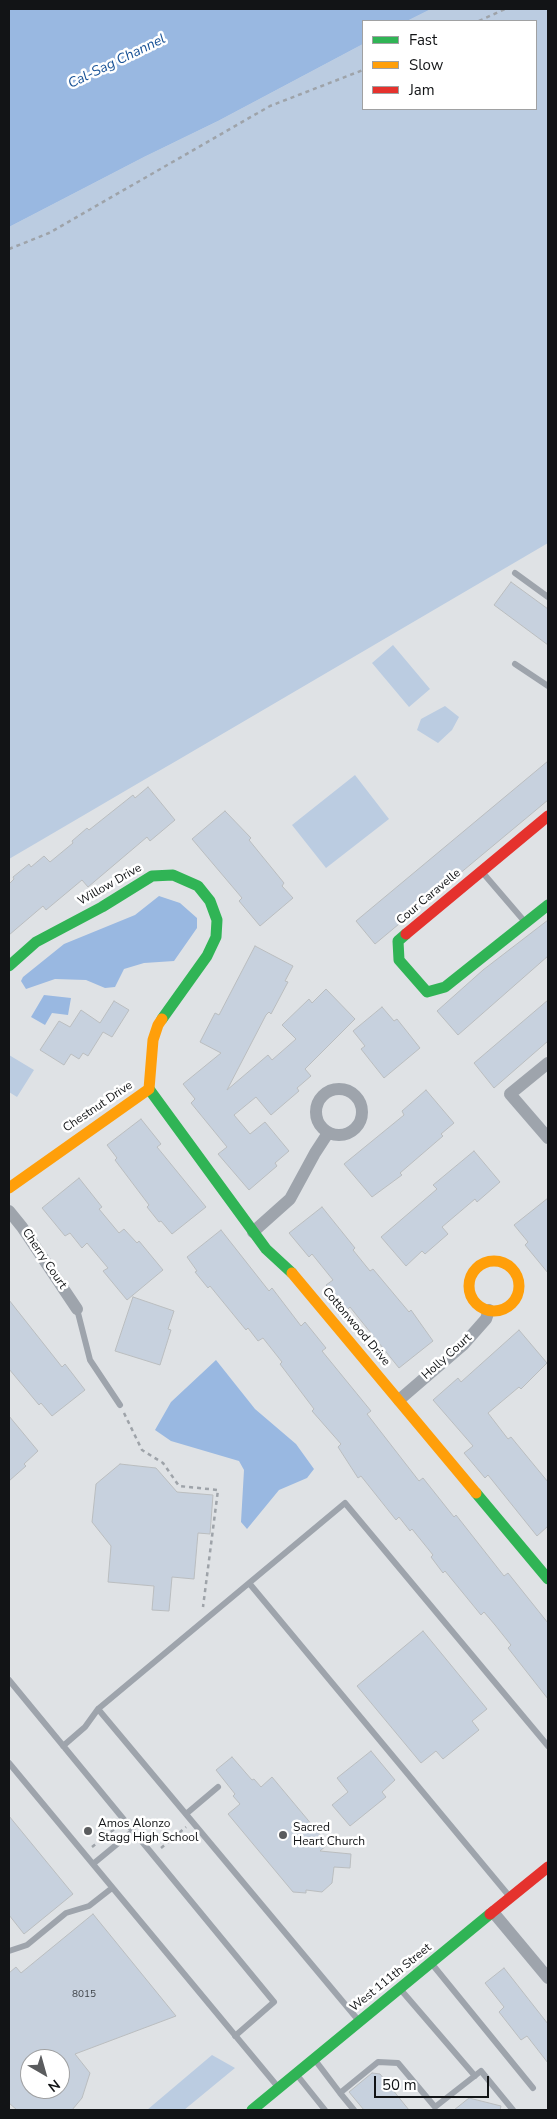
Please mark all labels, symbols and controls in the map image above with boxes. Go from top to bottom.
legend [362,20,537,110]
text: Fast [409,30,437,50]
water label: Cal-Sag Channel [65,31,169,93]
text: Slow [409,55,443,75]
text: Jam [409,80,435,100]
street label: Willow Drive [76,861,144,909]
street label: Cour Caravelle [394,866,464,928]
street label: Chestnut Drive [61,1079,135,1135]
street label: Cherry Court [19,1226,69,1292]
street label: Cottonwood Drive [319,1285,393,1369]
street label: Holly Court [419,1331,475,1383]
place label: Amos Alonzo Stagg High School [98,1817,199,1845]
place label: Sacred Heart Church [293,1821,365,1849]
marker: Amos Alonzo Stagg High School [82,1825,94,1837]
marker: Sacred Heart Church [277,1829,289,1841]
street label: West 111th Street [347,1941,435,2015]
house number: 8015 [72,1989,96,2001]
north arrow [20,2049,70,2099]
scale bar [377,2066,492,2098]
text: N [44,2075,64,2096]
text: 50 m [382,2075,417,2095]

